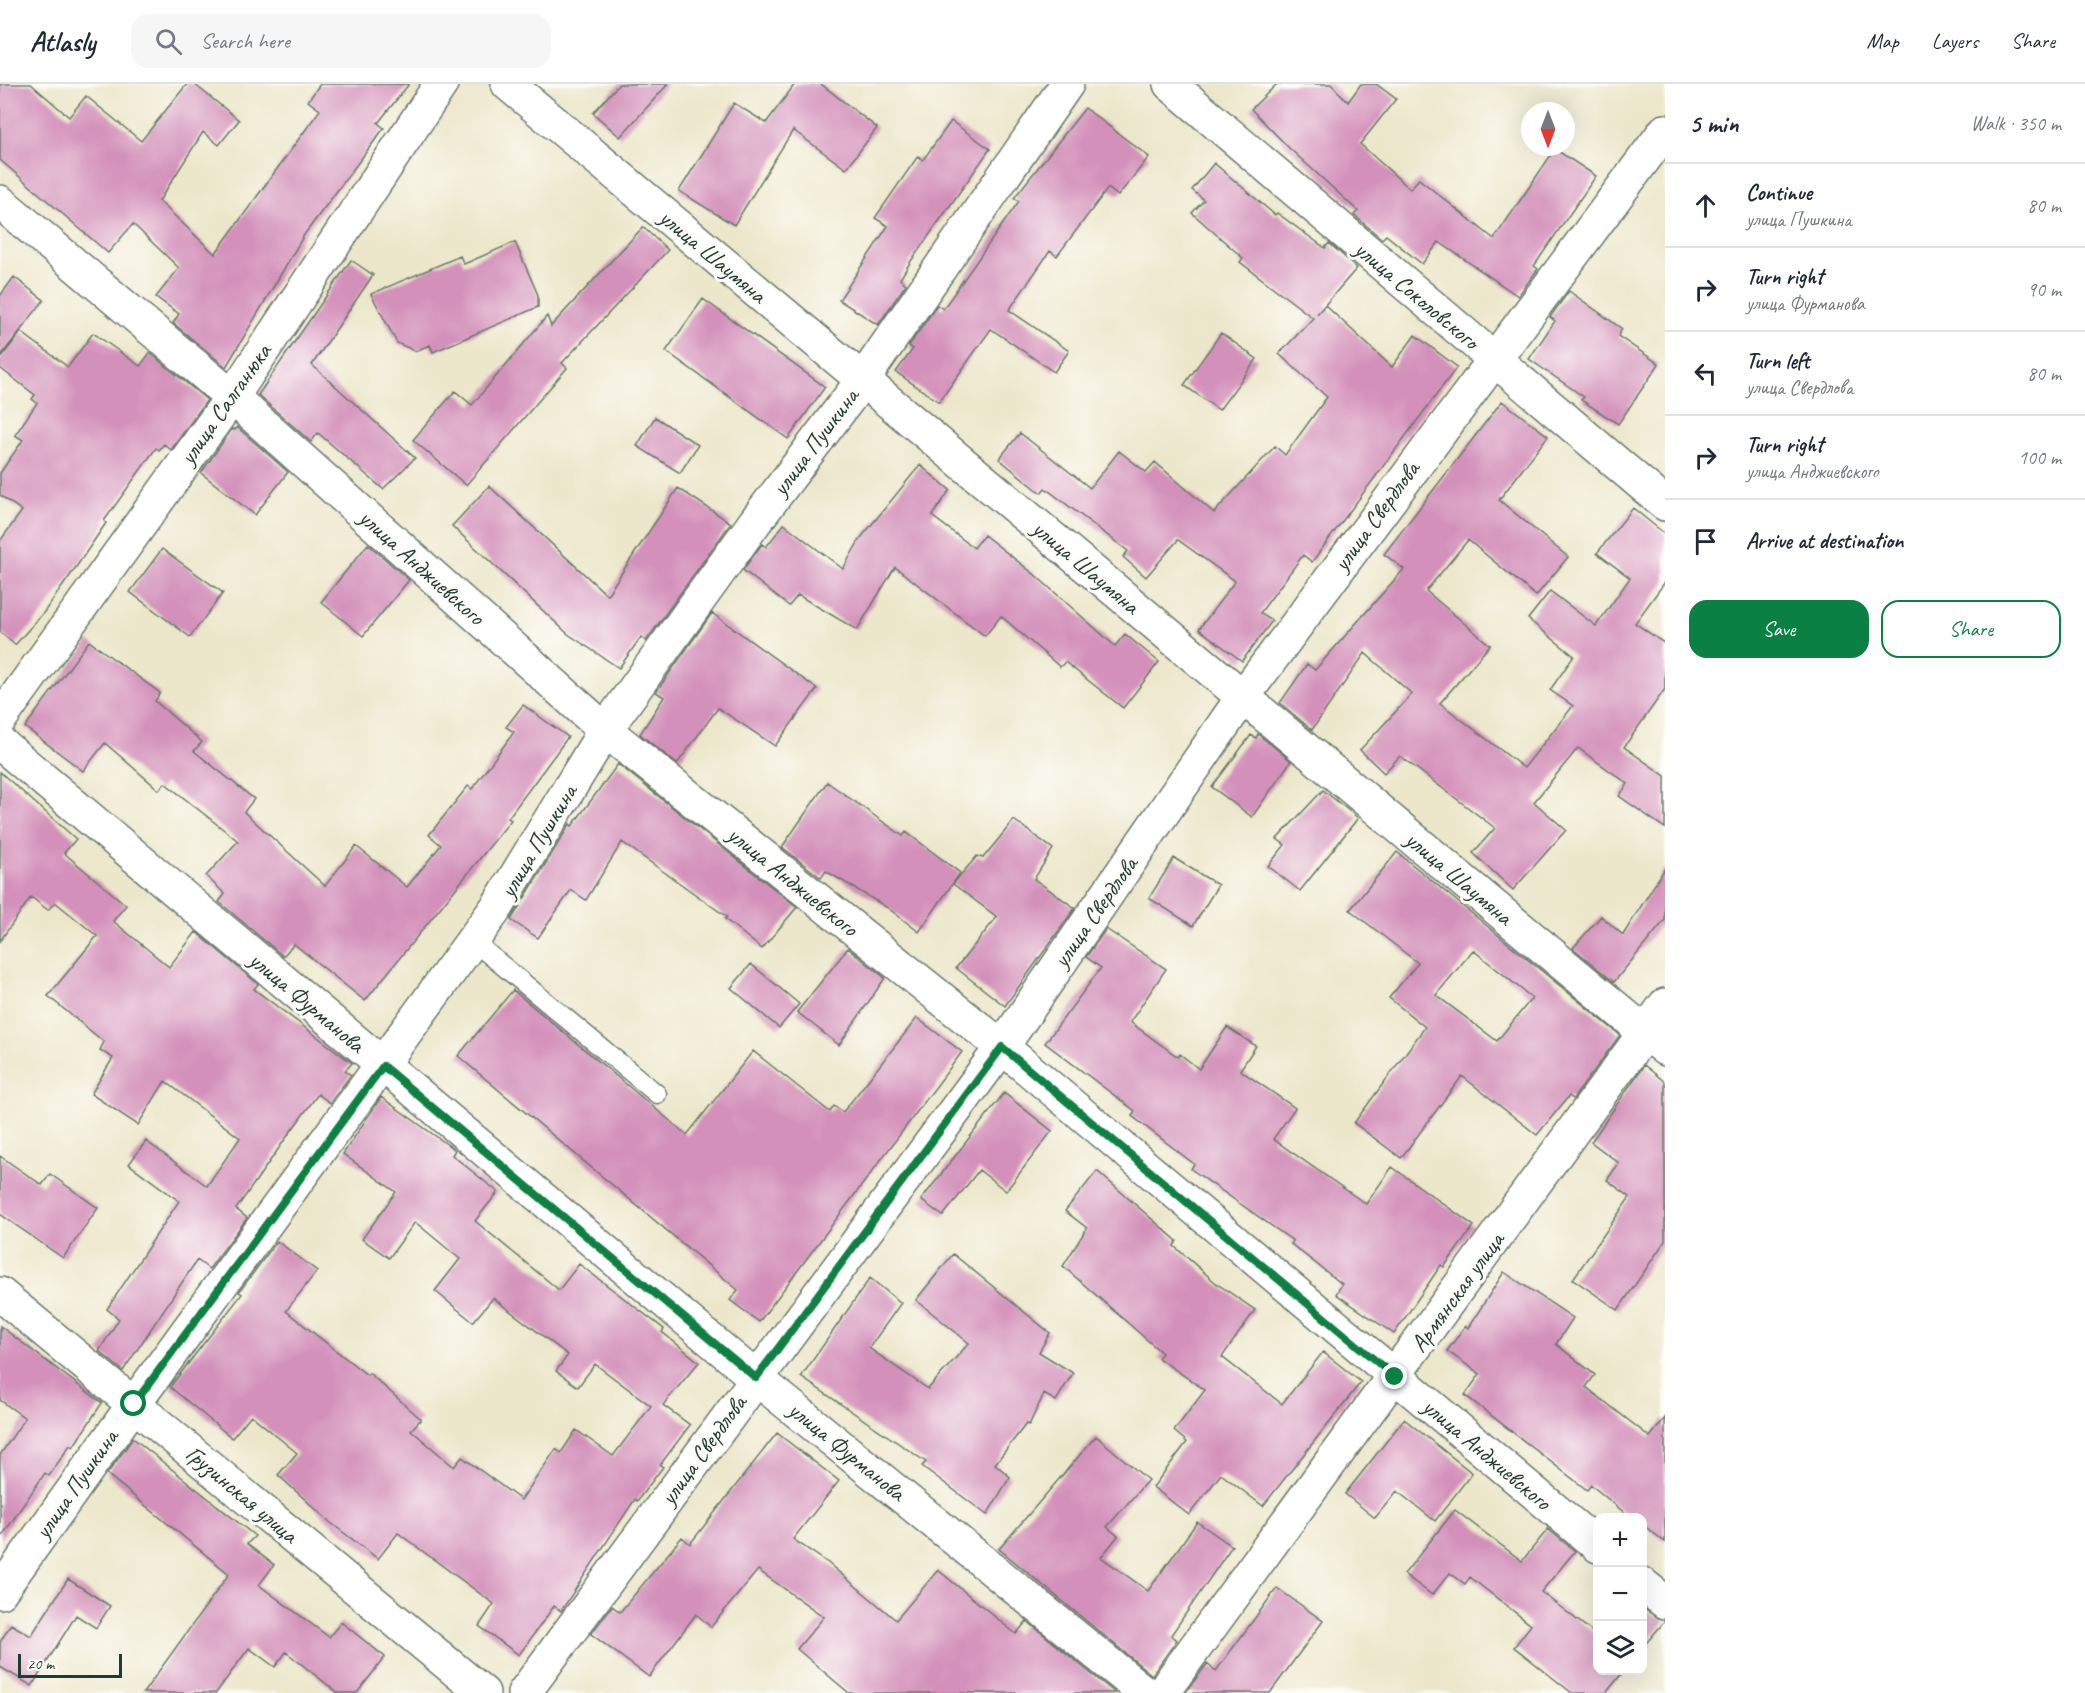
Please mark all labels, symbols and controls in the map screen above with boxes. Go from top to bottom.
search box [131,14,551,68]
text: Atlasly [30,24,95,59]
icon: search [152,25,185,58]
text: Search here [200,27,290,55]
text: Map [1866,28,1899,54]
text: Layers [1932,28,1978,54]
text: Share [2011,28,2055,54]
north arrow [1521,102,1575,156]
text: 5 min [1689,107,1738,140]
text: Walk · 350 m [1971,111,2061,136]
text: Continue [1746,179,1812,207]
icon: ahead [1689,189,1722,222]
text: 80 m [2027,193,2061,218]
street label: улица Шаумяна [652,201,774,311]
text: улица Пушкина [1746,207,1852,232]
street label: улица Соколовского [1347,233,1487,357]
text: Turn right [1746,263,1823,291]
icon: right [1689,273,1722,306]
text: 90 m [2027,277,2061,302]
text: улица Фурманова [1746,291,1864,316]
street label: улица Салганюка [171,336,279,472]
text: Turn left [1746,347,1810,375]
icon: left [1689,357,1722,390]
text: 80 m [2027,361,2061,386]
text: улица Свердлова [1746,375,1853,400]
street label: улица Пушкина [764,381,866,503]
text: Turn right [1746,431,1823,459]
icon: right [1689,441,1722,474]
text: 100 m [2018,445,2061,470]
street label: улица Свердлова [1325,453,1427,578]
text: улица Анджиевского [1746,459,1879,484]
street label: улица Анджиевского [351,501,492,632]
street label: улица Шаумяна [1025,512,1147,622]
icon: arrive [1689,525,1722,558]
text: Arrive at destination [1746,527,1903,555]
button: Save [1689,600,1869,658]
button: Share [1881,600,2061,658]
street label: улица Пушкина [492,777,585,905]
street label: улица Анджиевского [720,818,865,944]
street label: улица Шаумяна [1398,823,1520,933]
street label: улица Свердлова [1045,849,1145,975]
street label: улица Фурманова [241,944,372,1060]
street label: Армянская улица [1403,1224,1512,1358]
route end [1381,1363,1407,1389]
street label: улица Свердлова [652,1387,754,1512]
route start [120,1390,146,1416]
street label: улица Анджиевского [1415,1390,1559,1518]
street label: улица Фурманова [781,1393,913,1508]
street label: улица Пушкина [26,1422,126,1546]
street label: Грузинская улица [180,1438,305,1551]
map controls [1593,1513,1647,1675]
button: + [1593,1513,1647,1567]
button: − [1593,1567,1647,1621]
button: layers [1593,1621,1647,1675]
scale bar [18,1651,122,1678]
text: 20 m [27,1654,54,1674]

